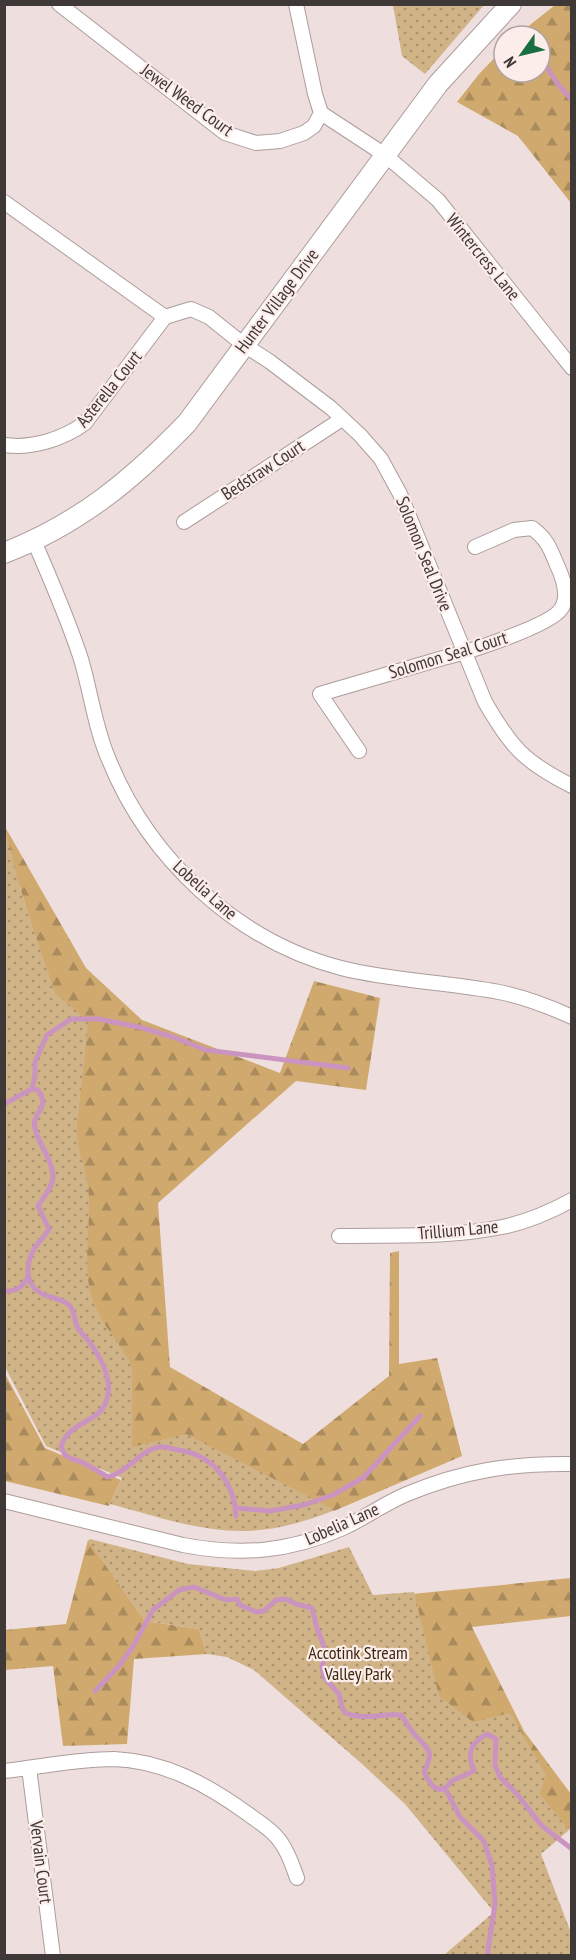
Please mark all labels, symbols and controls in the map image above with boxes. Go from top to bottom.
north arrow [492,24,552,84]
text: N [499,53,520,72]
street label: Jewel Weed Court [136,58,238,141]
street label: Wintercress Lane [441,208,526,305]
street label: Hunter Village Drive [230,244,324,358]
street label: Asterella Court [71,346,147,432]
street label: Bedstraw Court [217,434,309,505]
street label: Solomon Seal Drive [391,493,458,615]
street label: Solomon Seal Court [386,626,510,683]
street label: Lobelia Lane [168,855,242,924]
street label: Trillium Lane [417,1215,499,1244]
street label: Lobelia Lane [301,1497,382,1550]
park label: Accotink Stream Valley Park [308,1641,408,1685]
street label: Vervain Court [25,1818,58,1905]

